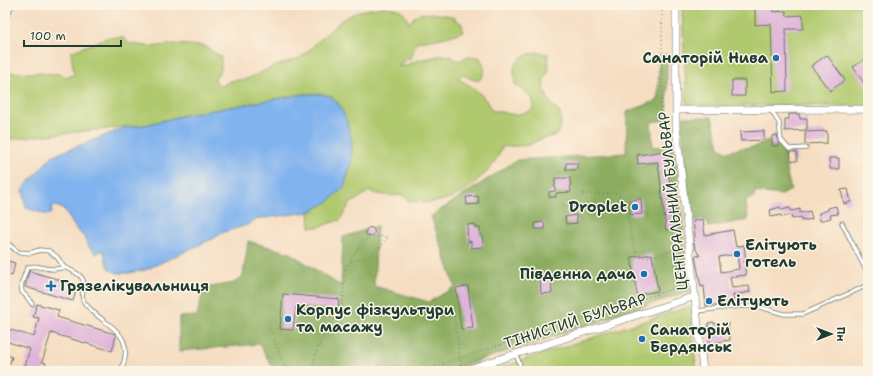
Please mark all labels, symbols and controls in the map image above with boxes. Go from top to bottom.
scale bar [24,22,121,48]
text: 100 m [30,28,66,44]
place label: Санаторій Нива [642,48,769,68]
marker: Санаторій Нива [771,53,781,63]
street label: ЦЕНТРАЛЬНИЙ БУЛЬВАР [653,110,692,292]
place label: Droplet [569,197,627,217]
marker: Droplet [630,202,640,212]
place label: Елітують готель [745,235,817,272]
marker: Елітують готель [732,249,742,259]
place label: Південна дача [520,264,637,284]
marker: Південна дача [639,269,649,279]
place label: Грязелікувальниця [60,276,209,296]
marker: Грязелікувальниця [45,280,57,292]
street label: ТІНИСТИЙ БУЛЬВАР [501,287,649,354]
place label: Елітують [717,291,789,311]
marker: Елітують [704,296,714,306]
place label: Корпус фізкультури та масажу [296,300,455,337]
marker: Корпус фізкультури та масажу [283,314,293,324]
north arrow [811,314,851,354]
place label: Санаторій Бердянськ [650,320,733,357]
text: Пн [833,327,848,341]
marker: Санаторій Бердянськ [637,334,647,344]

